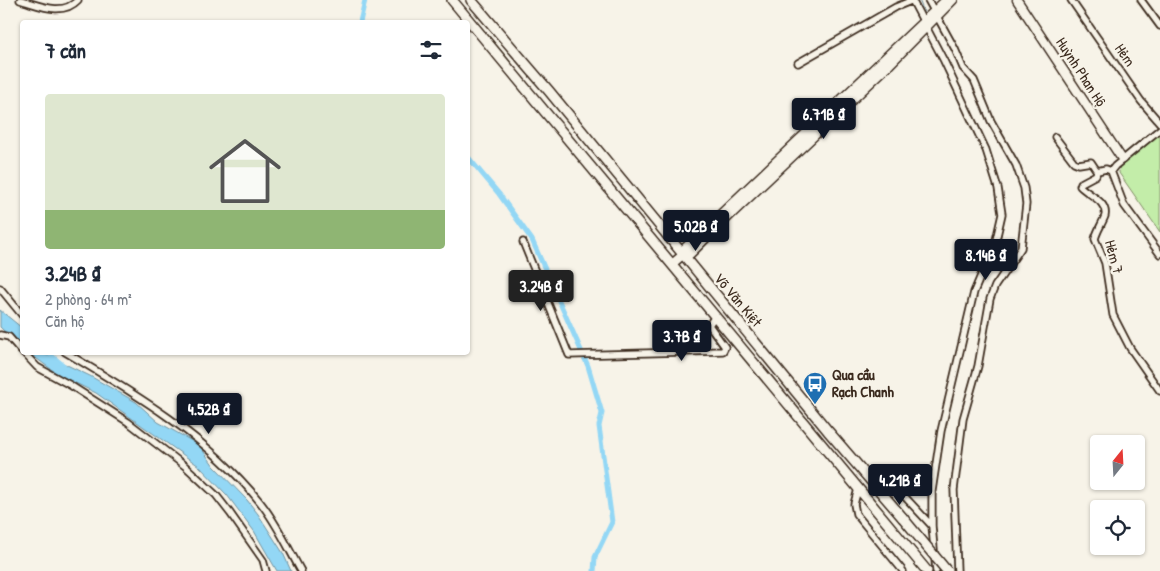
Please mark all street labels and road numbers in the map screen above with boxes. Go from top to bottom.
street label: Huỳnh Phan Hộ [1051,33,1112,110]
street label: Hẻm [1110,39,1141,70]
street label: Hẻm 7 [1100,238,1129,276]
street label: Võ Văn Kiệt [710,268,768,332]

